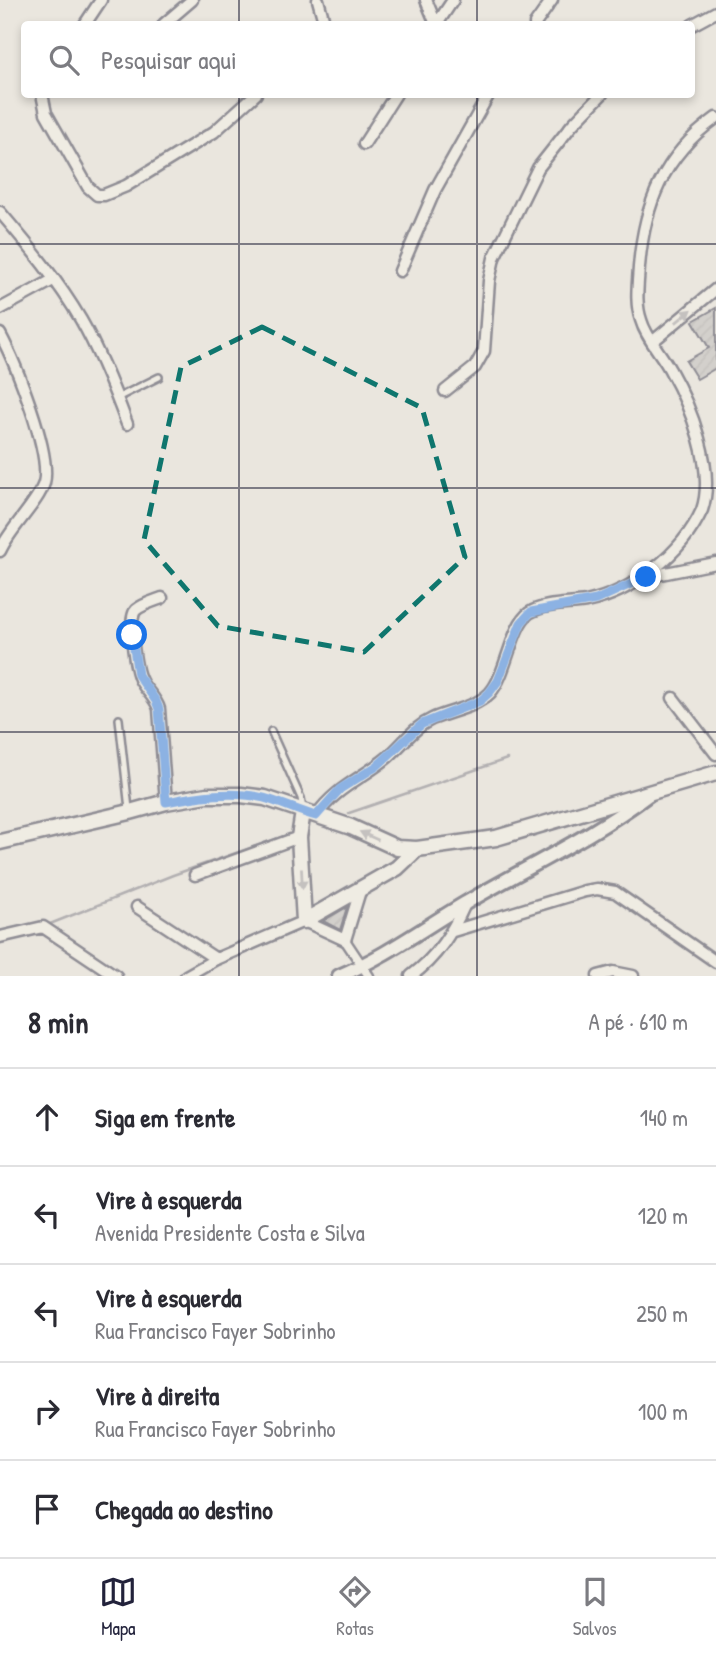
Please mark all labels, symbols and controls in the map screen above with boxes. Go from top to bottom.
search box [21,21,695,98]
icon: search [45,41,83,79]
text: Pesquisar aqui [101,42,237,77]
one-way arrow [675,309,693,324]
route end [630,561,661,592]
route start [116,619,147,650]
one-way arrow [358,830,379,841]
one-way arrow [297,868,308,890]
text: 8 min [28,1002,89,1042]
text: A pé · 610 m [589,1006,688,1037]
icon: ahead [28,1098,66,1136]
text: Siga em frente [95,1100,235,1135]
text: 140 m [640,1102,688,1133]
text: Vire à esquerda [95,1182,241,1217]
icon: left [28,1196,66,1234]
text: 120 m [638,1200,688,1231]
text: Avenida Presidente Costa e Silva [95,1217,365,1248]
text: Vire à esquerda [95,1280,241,1315]
icon: left [28,1294,66,1332]
text: 250 m [636,1298,688,1329]
text: Rua Francisco Fayer Sobrinho [95,1315,336,1346]
text: Vire à direita [95,1378,219,1413]
icon: right [28,1392,66,1430]
text: 100 m [638,1396,688,1427]
text: Rua Francisco Fayer Sobrinho [95,1413,336,1444]
icon: arrive [28,1490,66,1528]
text: Chegada ao destino [95,1492,273,1527]
tab: Mapa [99,1573,137,1641]
tab: Rotas [336,1573,374,1641]
tab: Salvos [573,1573,617,1641]

